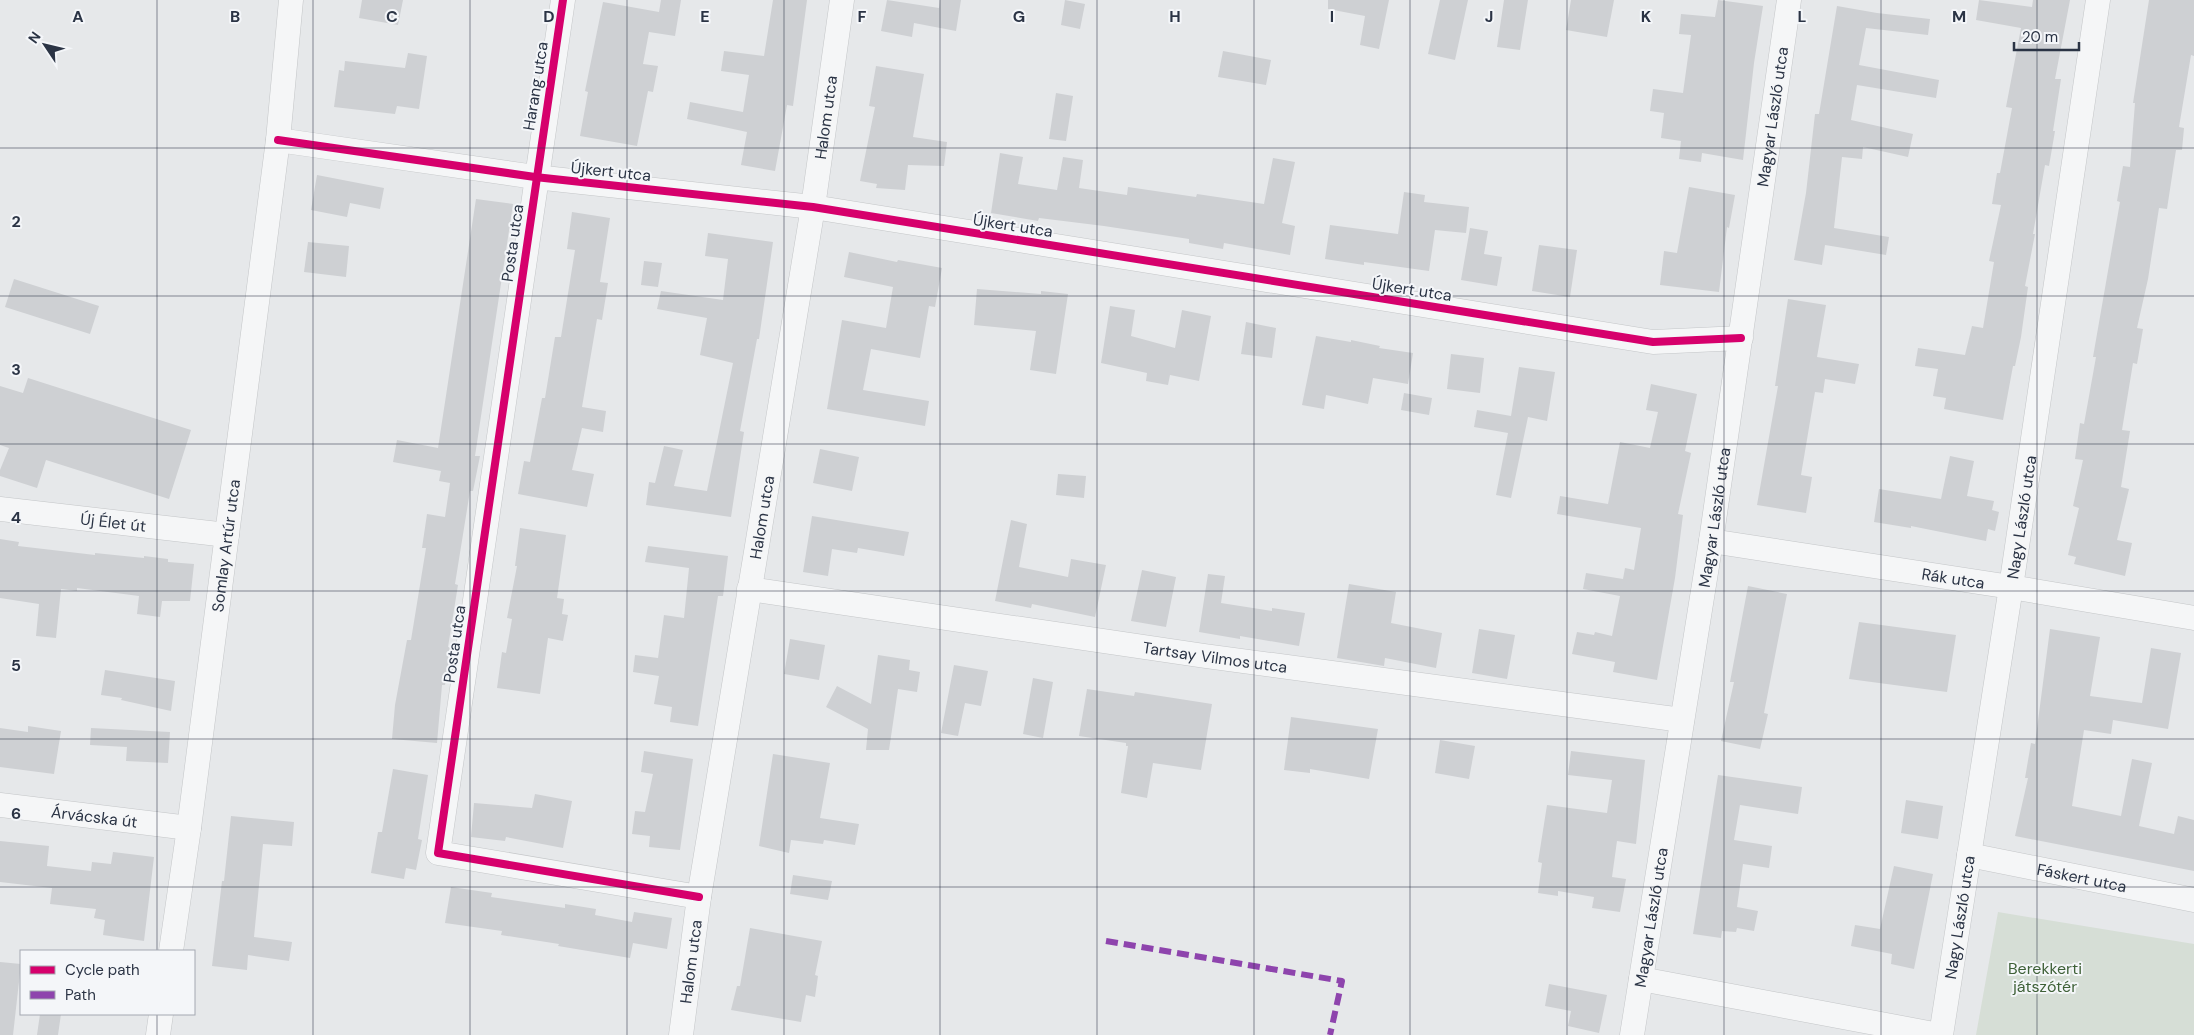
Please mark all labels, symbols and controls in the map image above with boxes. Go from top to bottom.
text: A [72,6,84,27]
text: B [230,6,240,27]
text: C [386,6,398,27]
text: D [543,6,555,27]
text: E [700,6,710,27]
text: F [858,6,867,27]
text: G [1013,6,1025,27]
text: H [1169,6,1181,27]
text: I [1330,6,1334,27]
text: J [1485,6,1493,27]
text: K [1641,6,1652,27]
text: L [1798,6,1807,27]
text: M [1952,6,1966,27]
north arrow [20,20,70,70]
scale bar [2014,20,2079,52]
text: 20 m [2022,27,2058,47]
text: N [24,28,45,47]
street label: Harang utca [518,40,553,132]
street label: Magyar László utca [1752,45,1793,188]
street label: Halom utca [810,74,842,161]
street label: Újkert utca [570,157,652,186]
street label: Posta utca [497,203,528,283]
street label: Újkert utca [972,209,1054,242]
text: 2 [11,211,21,232]
street label: Újkert utca [1371,273,1453,306]
text: 3 [11,359,21,380]
street label: Magyar László utca [1694,446,1735,589]
street label: Nagy László utca [2002,454,2041,581]
street label: Halom utca [745,474,779,561]
street label: Somlay Artúr utca [207,478,245,613]
text: 4 [11,507,21,528]
street label: Új Élet út [79,508,147,537]
street label: Rák utca [1920,563,1986,594]
street label: Posta utca [439,604,470,684]
street label: Tartsay Vilmos utca [1141,637,1289,678]
text: 5 [11,655,21,676]
street label: Árvácska út [50,801,139,833]
text: 6 [11,803,21,824]
street label: Magyar László utca [1630,846,1673,989]
street label: Nagy László utca [1940,854,1980,981]
street label: Fáskert utca [2035,859,2128,897]
street label: Halom utca [675,919,707,1005]
legend [20,950,195,1015]
park label: Berekkerti játszótér [2008,958,2082,997]
text: Cycle path [65,960,140,980]
text: Path [65,985,96,1005]

